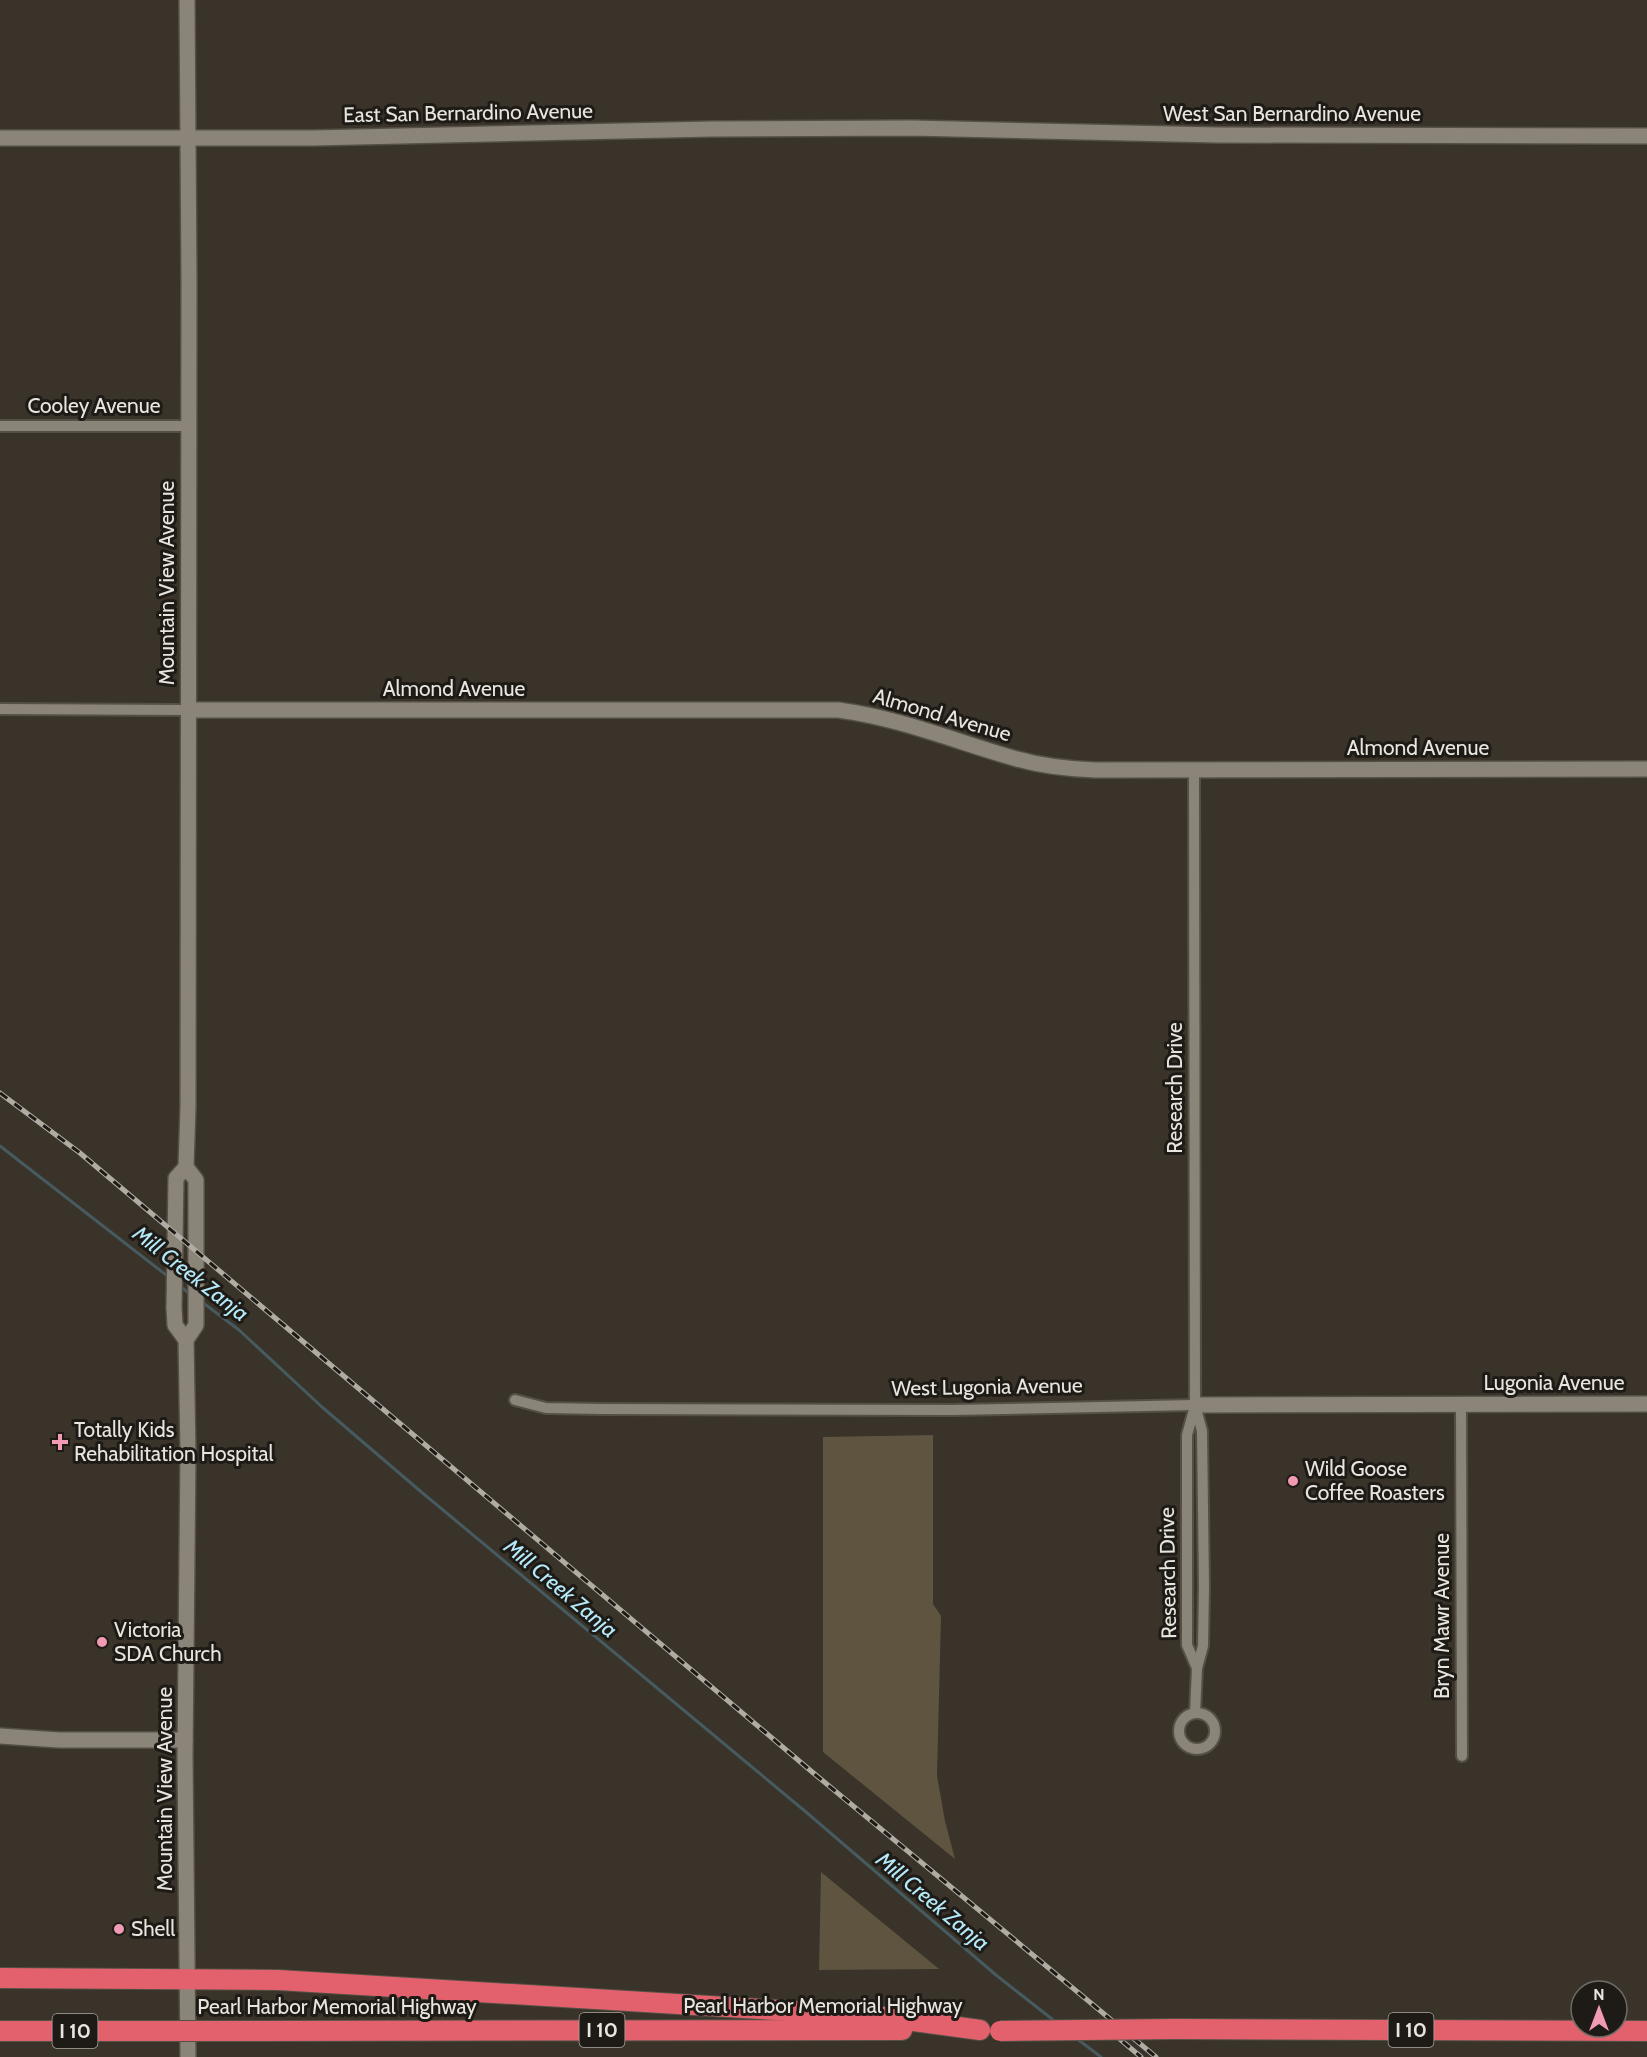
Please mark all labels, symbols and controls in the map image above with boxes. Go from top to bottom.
street label: East San Bernardino Avenue [343,98,593,127]
street label: West San Bernardino Avenue [1163,101,1421,126]
street label: Cooley Avenue [27,393,161,418]
street label: Mountain View Avenue [154,481,179,685]
street label: Almond Avenue [383,676,525,701]
street label: Almond Avenue [870,683,1014,746]
street label: Almond Avenue [1347,735,1489,760]
street label: Research Drive [1162,1022,1187,1154]
water label: Mill Creek Zanja [127,1219,254,1327]
street label: Lugonia Avenue [1484,1370,1625,1395]
street label: West Lugonia Avenue [891,1372,1083,1401]
place label: Totally Kids Rehabilitation Hospital [74,1417,274,1466]
marker: Totally Kids Rehabilitation Hospital [51,1433,69,1451]
place label: Wild Goose Coffee Roasters [1305,1456,1445,1505]
marker: Wild Goose Coffee Roasters [1286,1474,1300,1488]
street label: Research Drive [1154,1507,1181,1639]
water label: Mill Creek Zanja [498,1533,623,1644]
street label: Bryn Mawr Avenue [1429,1533,1454,1699]
place label: Victoria SDA Church [114,1617,222,1666]
marker: Victoria SDA Church [95,1635,109,1649]
street label: Mountain View Avenue [152,1687,177,1891]
water label: Mill Creek Zanja [870,1846,995,1957]
place label: Shell [131,1916,175,1941]
marker: Shell [112,1922,126,1936]
north arrow [1569,1979,1629,2039]
text: N [1593,1985,1605,2004]
street label: Pearl Harbor Memorial Highway [683,1993,963,2018]
street label: Pearl Harbor Memorial Highway [197,1994,477,2019]
road number: I 10 [580,2013,624,2047]
road number: I 10 [1388,2013,1434,2047]
road number: I 10 [52,2014,98,2048]

